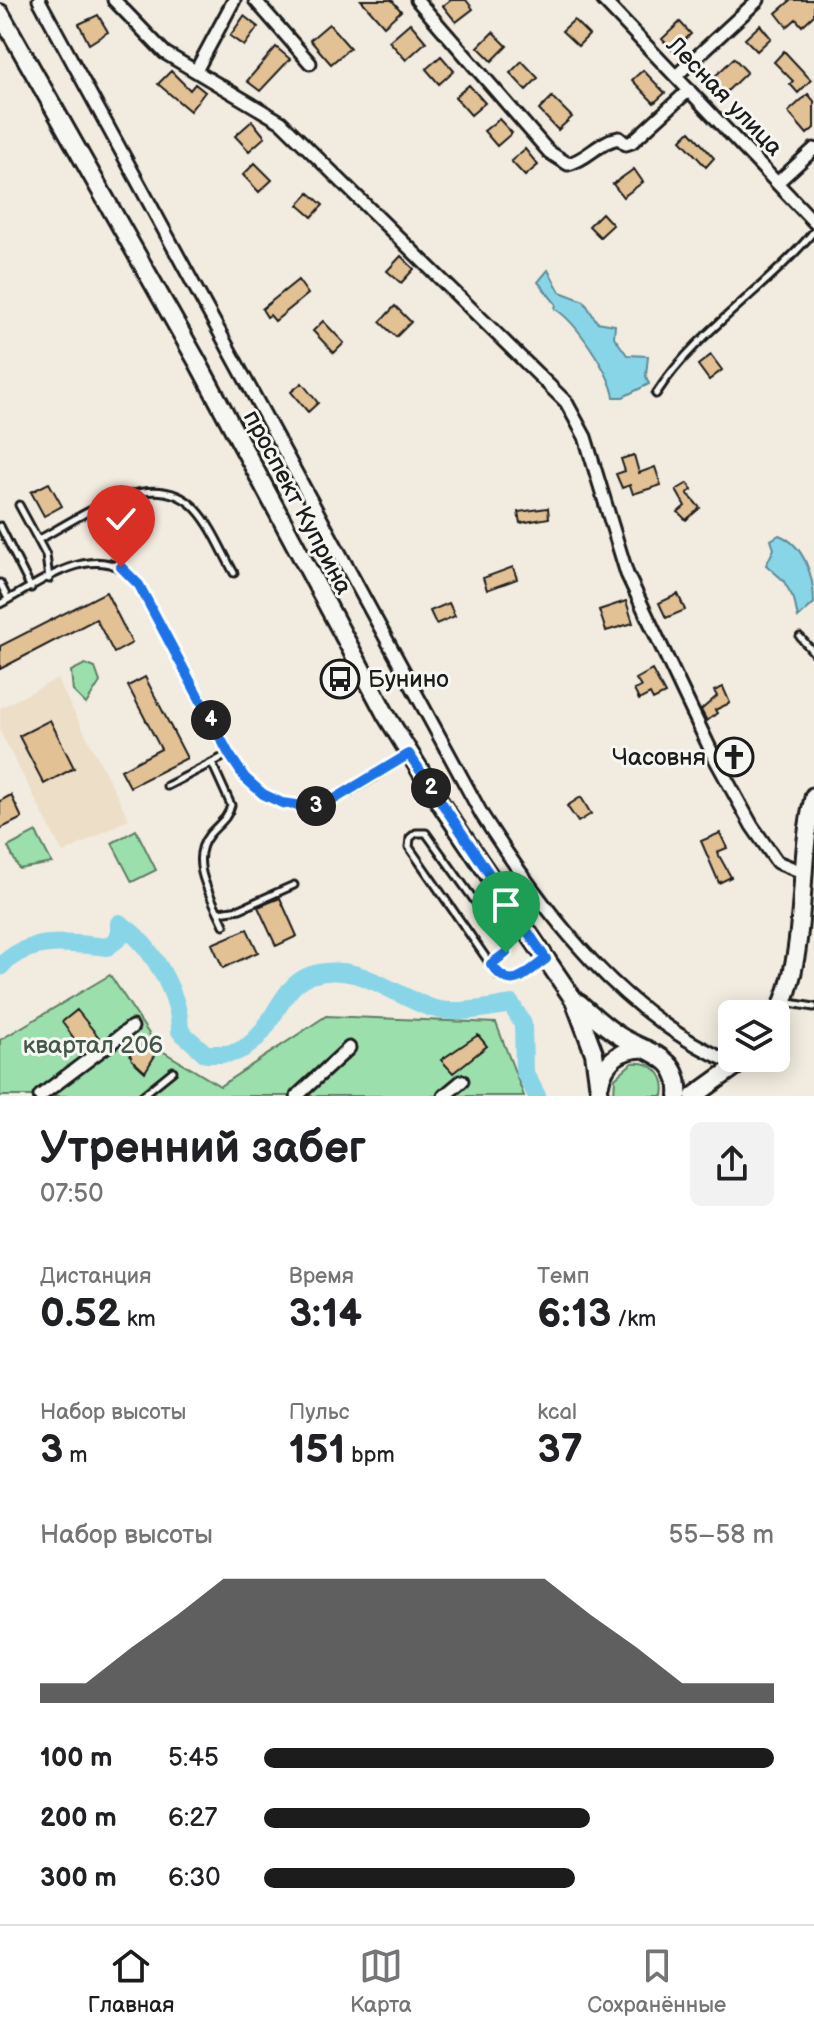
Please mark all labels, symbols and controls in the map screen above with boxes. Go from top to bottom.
street label: Лесная улица [660,30,789,162]
street label: проспект Куприна [237,405,358,599]
pin [87,485,155,567]
icon: check [99,497,143,541]
bus stop icon: Бунино [319,658,361,700]
place label: Бунино [368,665,449,694]
pin: 4 [191,700,231,740]
text: 4 [205,706,217,733]
church icon: Часовня [713,736,755,778]
place label: Часовня [612,743,706,772]
pin: 2 [411,768,451,808]
text: 2 [424,774,438,801]
pin: 3 [296,786,336,826]
text: 3 [310,792,322,819]
pin [472,871,540,953]
icon: arrive [484,883,528,927]
map controls [718,1000,790,1072]
button: layers [718,1000,790,1072]
park label: квартал 206 [23,1031,163,1060]
text: Утренний забег [40,1122,366,1175]
button: share [690,1122,774,1206]
text: 07:50 [40,1179,104,1210]
text: Дистанция [40,1263,151,1290]
text: Время [289,1263,354,1290]
text: Темп [537,1263,590,1290]
text: 0.52 [40,1290,121,1338]
text: 3:14 [289,1290,362,1338]
text: 6:13 [537,1290,611,1338]
text: km [121,1306,156,1333]
text: /km [611,1306,656,1333]
text: Набор высоты [40,1399,186,1426]
text: Пульс [289,1399,349,1426]
text: kcal [537,1399,577,1426]
text: 3 [40,1426,63,1474]
text: 151 [289,1426,345,1474]
text: 37 [537,1426,583,1474]
text: m [63,1442,88,1469]
text: bpm [345,1442,395,1469]
text: Набор высоты [40,1520,213,1551]
text: 55–58 m [668,1520,774,1551]
text: 100 m [40,1743,113,1774]
text: 5:45 [168,1743,219,1774]
text: 200 m [40,1803,117,1834]
text: 6:27 [168,1803,217,1834]
text: 300 m [40,1863,117,1894]
text: 6:30 [168,1863,220,1894]
tab: Главная [88,1944,175,2019]
tab: Карта [350,1944,412,2019]
tab: Сохранённые [587,1944,726,2019]

